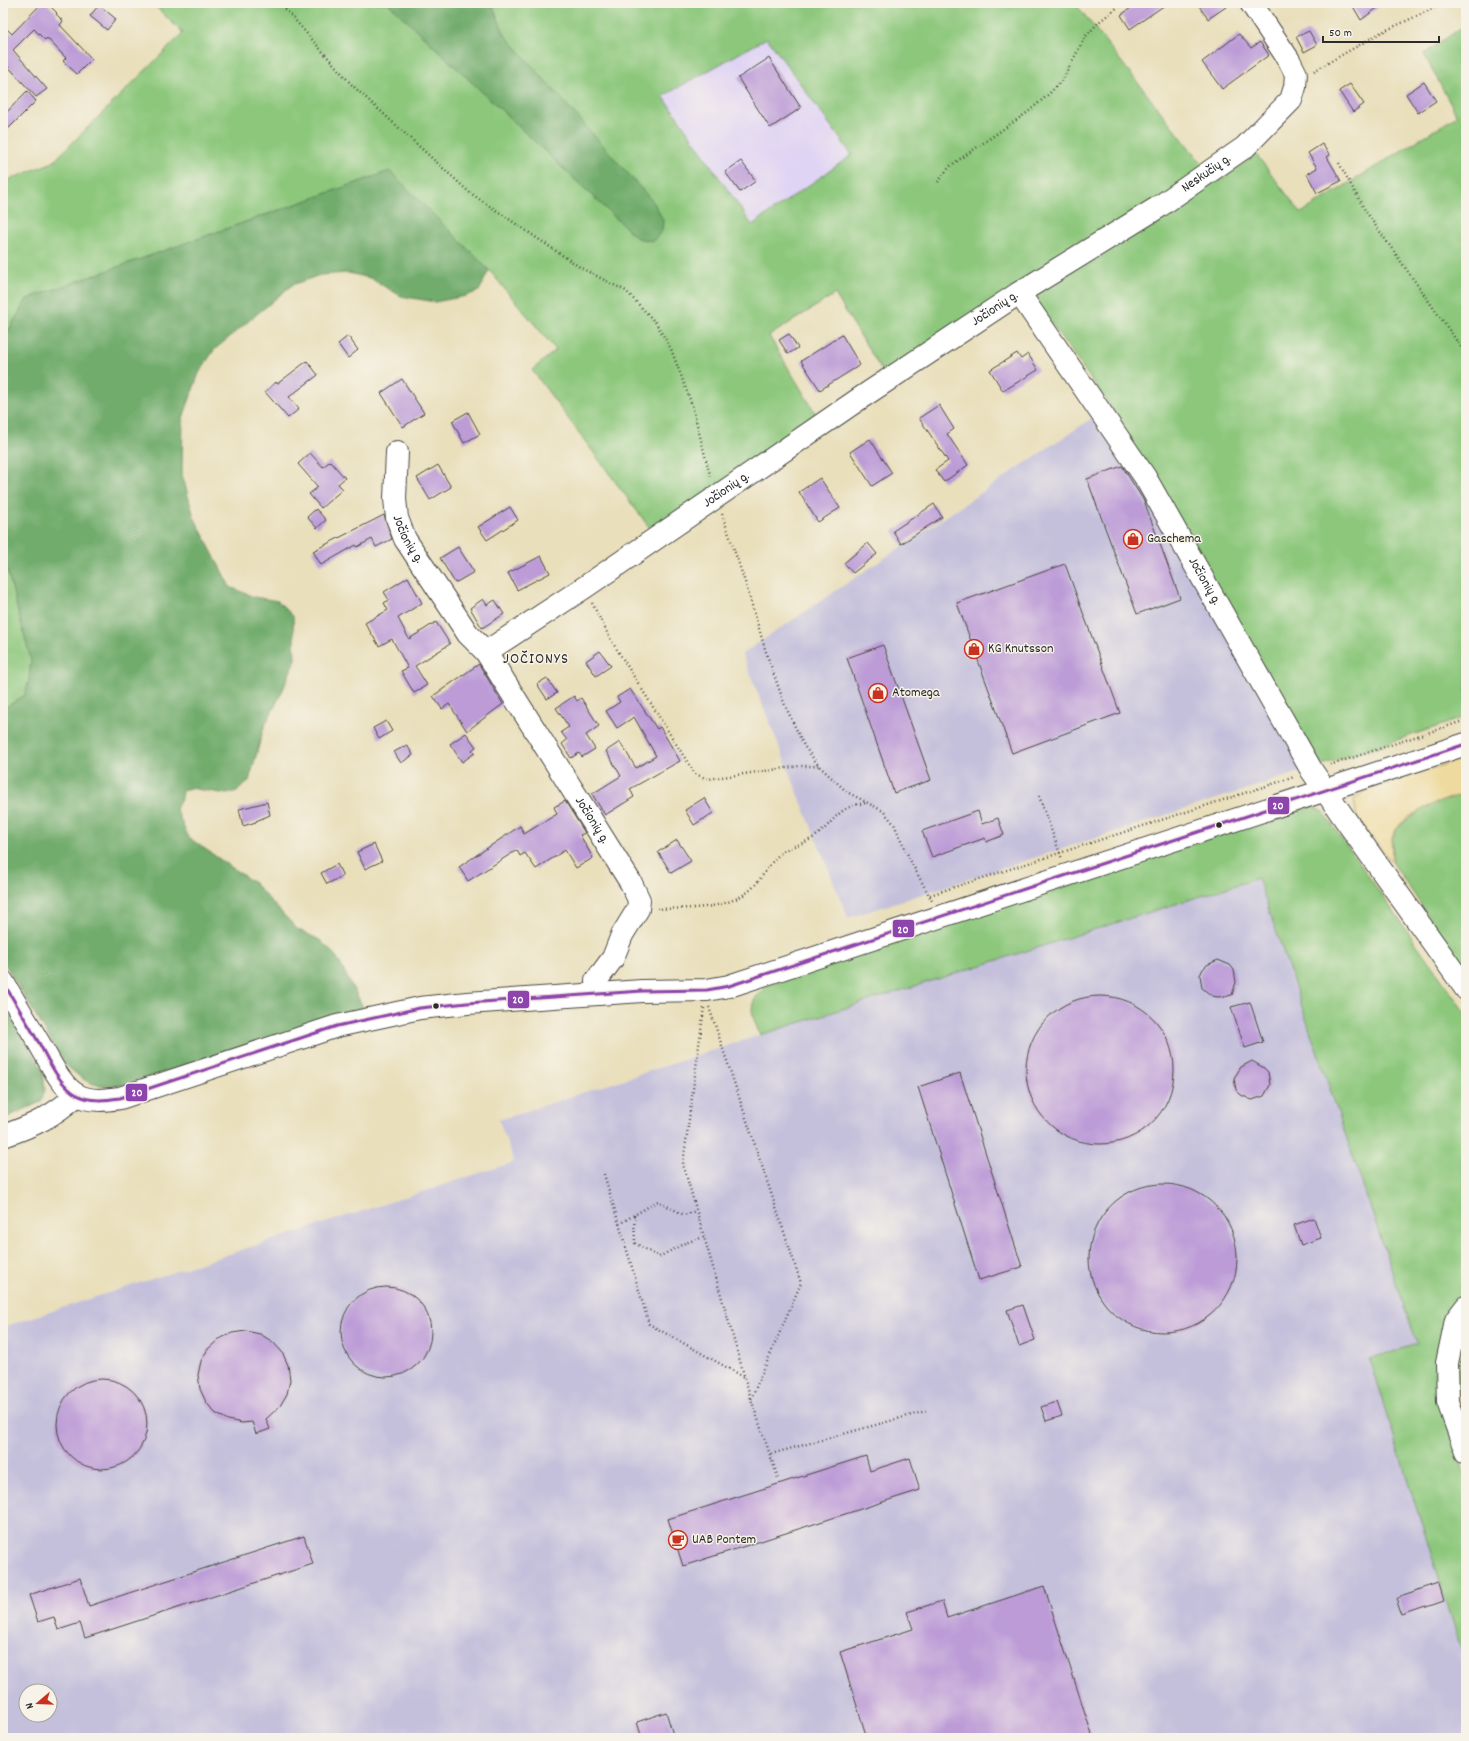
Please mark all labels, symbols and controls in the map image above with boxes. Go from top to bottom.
scale bar [1323,18,1439,44]
text: 50 m [1329,25,1352,42]
street label: Neskučių g. [1178,149,1236,198]
street label: Jočionių g. [968,286,1023,332]
street label: Jočionių g. [699,467,754,513]
street label: Jočionių g. [387,512,429,568]
shop icon: Gaschema [1122,528,1144,550]
place label: Gaschema [1147,529,1201,549]
street label: Jočionių g. [1183,554,1226,609]
shop icon: KG Knutsson [963,638,985,660]
place label: KG Knutsson [988,639,1053,659]
district label: JOČIONYS [503,648,569,671]
shop icon: Atomega [867,682,889,704]
place label: Atomega [892,683,940,703]
street label: Jočionių g. [569,793,614,848]
line badge: 20 [1267,796,1290,815]
text: 20 [1273,799,1283,815]
unlabelled marker [1214,820,1224,830]
line badge: 20 [892,919,915,938]
text: 20 [898,923,908,939]
line badge: 20 [507,990,530,1009]
text: 20 [513,993,523,1009]
unlabelled marker [431,1001,441,1011]
line badge: 20 [125,1083,148,1102]
text: 20 [132,1086,142,1102]
cafe icon: UAB Pontem [667,1529,689,1551]
place label: UAB Pontem [692,1530,756,1550]
north arrow [18,1683,58,1723]
text: N [22,1700,39,1711]

